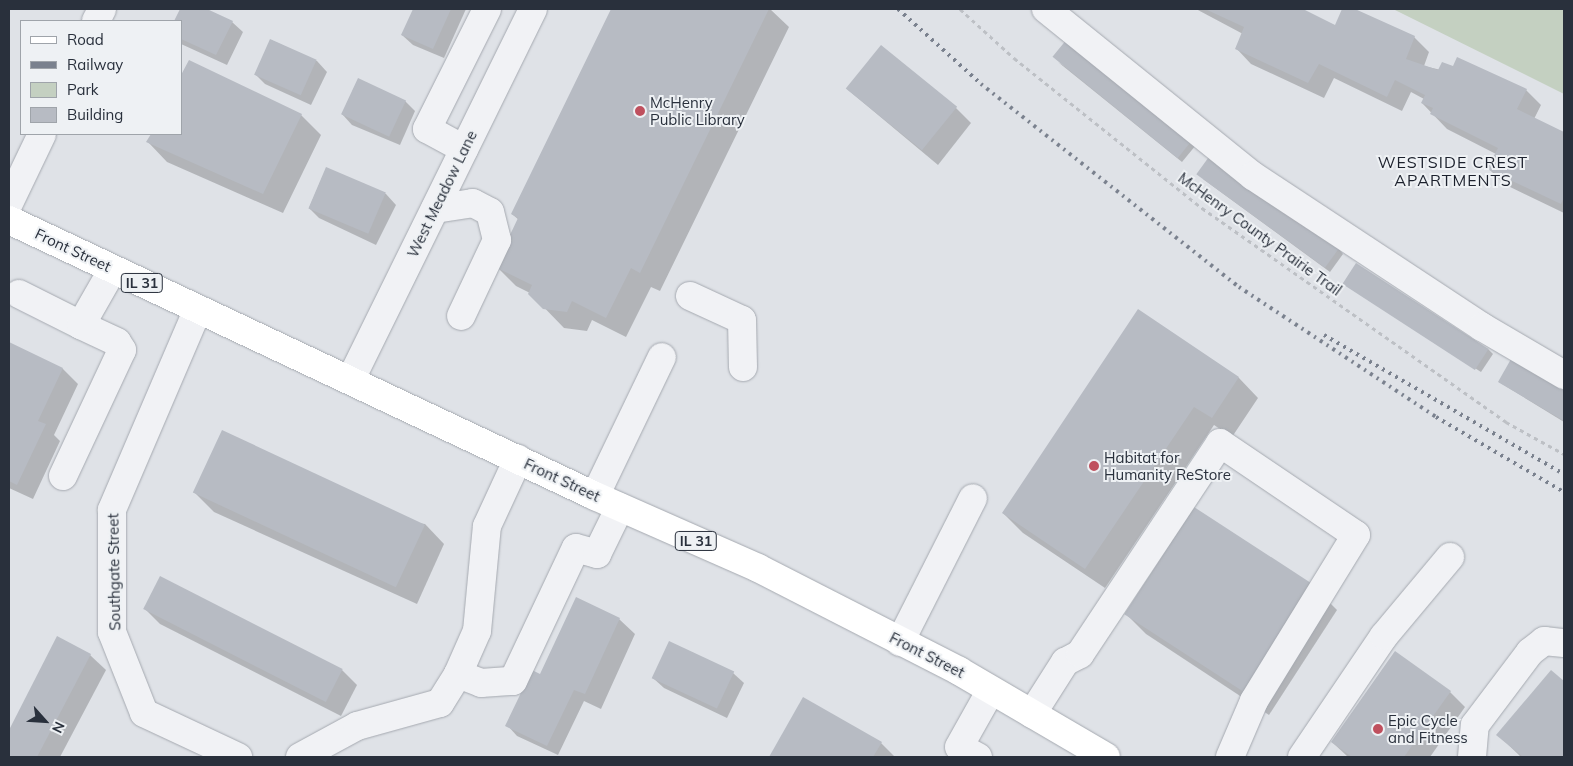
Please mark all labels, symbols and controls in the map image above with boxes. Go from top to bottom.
legend [20,20,182,135]
text: Road [67,30,104,49]
text: Railway [67,55,123,74]
text: Park [67,80,99,99]
place label: McHenry Public Library [650,93,745,128]
text: Building [67,105,123,124]
marker: McHenry Public Library [634,105,646,117]
street label: West Meadow Lane [403,128,481,260]
district label: WESTSIDE CREST APARTMENTS [1376,152,1530,190]
street label: McHenry County Prairie Trail [1175,169,1345,299]
street label: Front Street [32,225,114,275]
road number: IL 31 [121,272,163,294]
place label: Habitat for Humanity ReStore [1104,448,1231,483]
street label: Front Street [521,455,603,505]
marker: Habitat for Humanity ReStore [1088,460,1100,472]
street label: Southgate Street [104,513,124,631]
road number: IL 31 [675,530,717,552]
street label: Front Street [887,628,967,682]
north arrow [20,696,70,746]
place label: Epic Cycle and Fitness [1388,711,1468,746]
text: N [48,719,69,736]
marker: Epic Cycle and Fitness [1372,723,1384,735]

